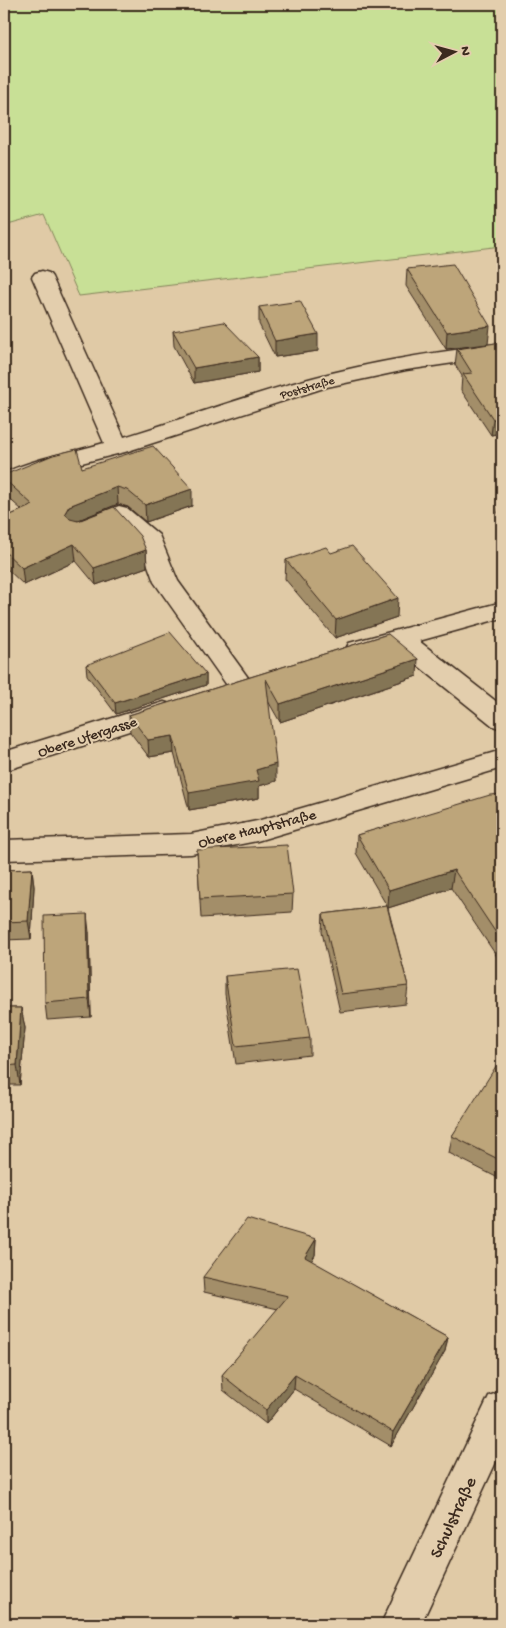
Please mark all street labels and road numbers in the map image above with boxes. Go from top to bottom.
street label: Poststraße [278,374,337,404]
street label: Obere Ufergasse [36,713,140,762]
street label: Obere Hauptstraße [197,807,319,853]
street label: Schulstraße [426,1474,482,1562]

